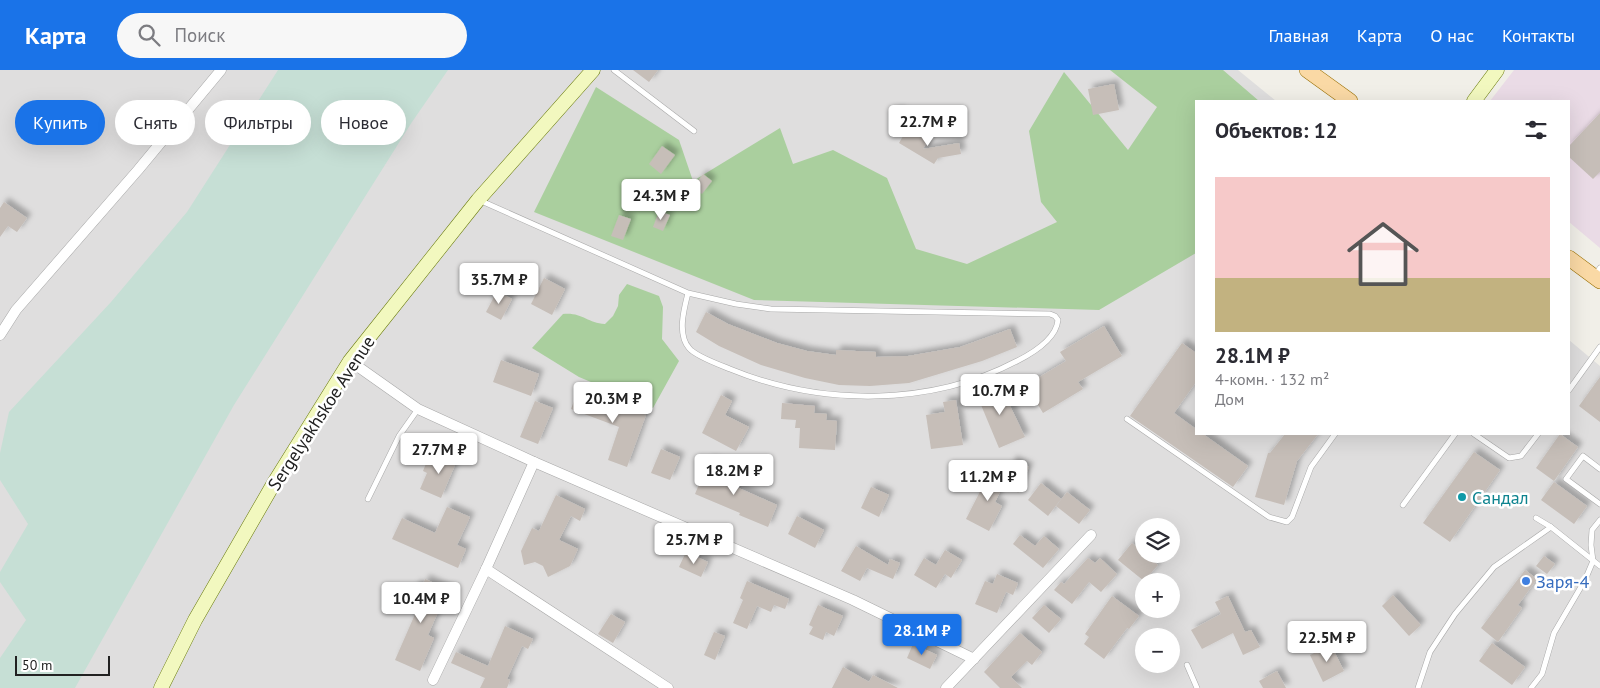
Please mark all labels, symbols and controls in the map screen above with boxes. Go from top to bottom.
search box [117,13,467,58]
text: Карта [25,20,87,51]
icon: search [135,21,163,49]
text: Поиск [175,23,225,47]
text: Главная [1268,24,1329,47]
text: Карта [1357,24,1402,47]
text: О нас [1430,24,1474,47]
text: Контакты [1502,24,1575,47]
chip: Купить [15,100,105,145]
chip: Снять [115,100,195,145]
chip: Фильтры [205,100,311,145]
chip: Новое [321,100,406,145]
pin: 22.7M ₽ [882,104,974,147]
text: 22.7M ₽ [899,111,957,131]
icon: filters [1522,116,1550,144]
text: Объектов: 12 [1215,117,1338,144]
pin: 24.3M ₽ [615,178,707,221]
text: 24.3M ₽ [632,185,690,205]
icon: home [1338,209,1428,299]
pin: 35.7M ₽ [453,262,545,305]
text: 35.7M ₽ [470,269,528,289]
street label: Sergelyakhskoe Avenue [262,331,380,495]
text: 28.1M ₽ [1215,342,1290,369]
text: 4-комн. · 132 m² [1215,369,1329,389]
pin: 10.7M ₽ [954,374,1046,416]
text: 10.7M ₽ [971,380,1029,400]
pin: 20.3M ₽ [567,382,659,424]
text: 20.3M ₽ [584,388,642,408]
text: Дом [1215,389,1244,409]
pin: 27.7M ₽ [393,432,485,475]
text: 27.7M ₽ [411,439,467,459]
pin: 18.2M ₽ [688,454,780,496]
text: 18.2M ₽ [705,460,763,480]
pin: 11.2M ₽ [942,460,1034,502]
text: 11.2M ₽ [959,466,1017,486]
place label: Сандал [1472,486,1529,509]
marker: Сандал [1456,491,1468,503]
map controls [1135,518,1180,673]
button: layers [1135,518,1180,563]
pin: 25.7M ₽ [648,522,740,565]
text: 25.7M ₽ [665,529,723,549]
place label: Заря-4 [1536,570,1589,593]
button: + [1135,573,1180,618]
marker: Заря-4 [1520,575,1532,587]
pin: 10.4M ₽ [375,582,467,624]
text: 10.4M ₽ [392,588,450,608]
pin: 28.1M ₽ [876,614,968,656]
text: 28.1M ₽ [893,620,951,640]
pin: 22.5M ₽ [1281,620,1373,663]
text: 22.5M ₽ [1298,627,1356,647]
button: − [1135,628,1180,673]
scale bar [15,653,110,676]
text: 50 m [22,656,52,674]

